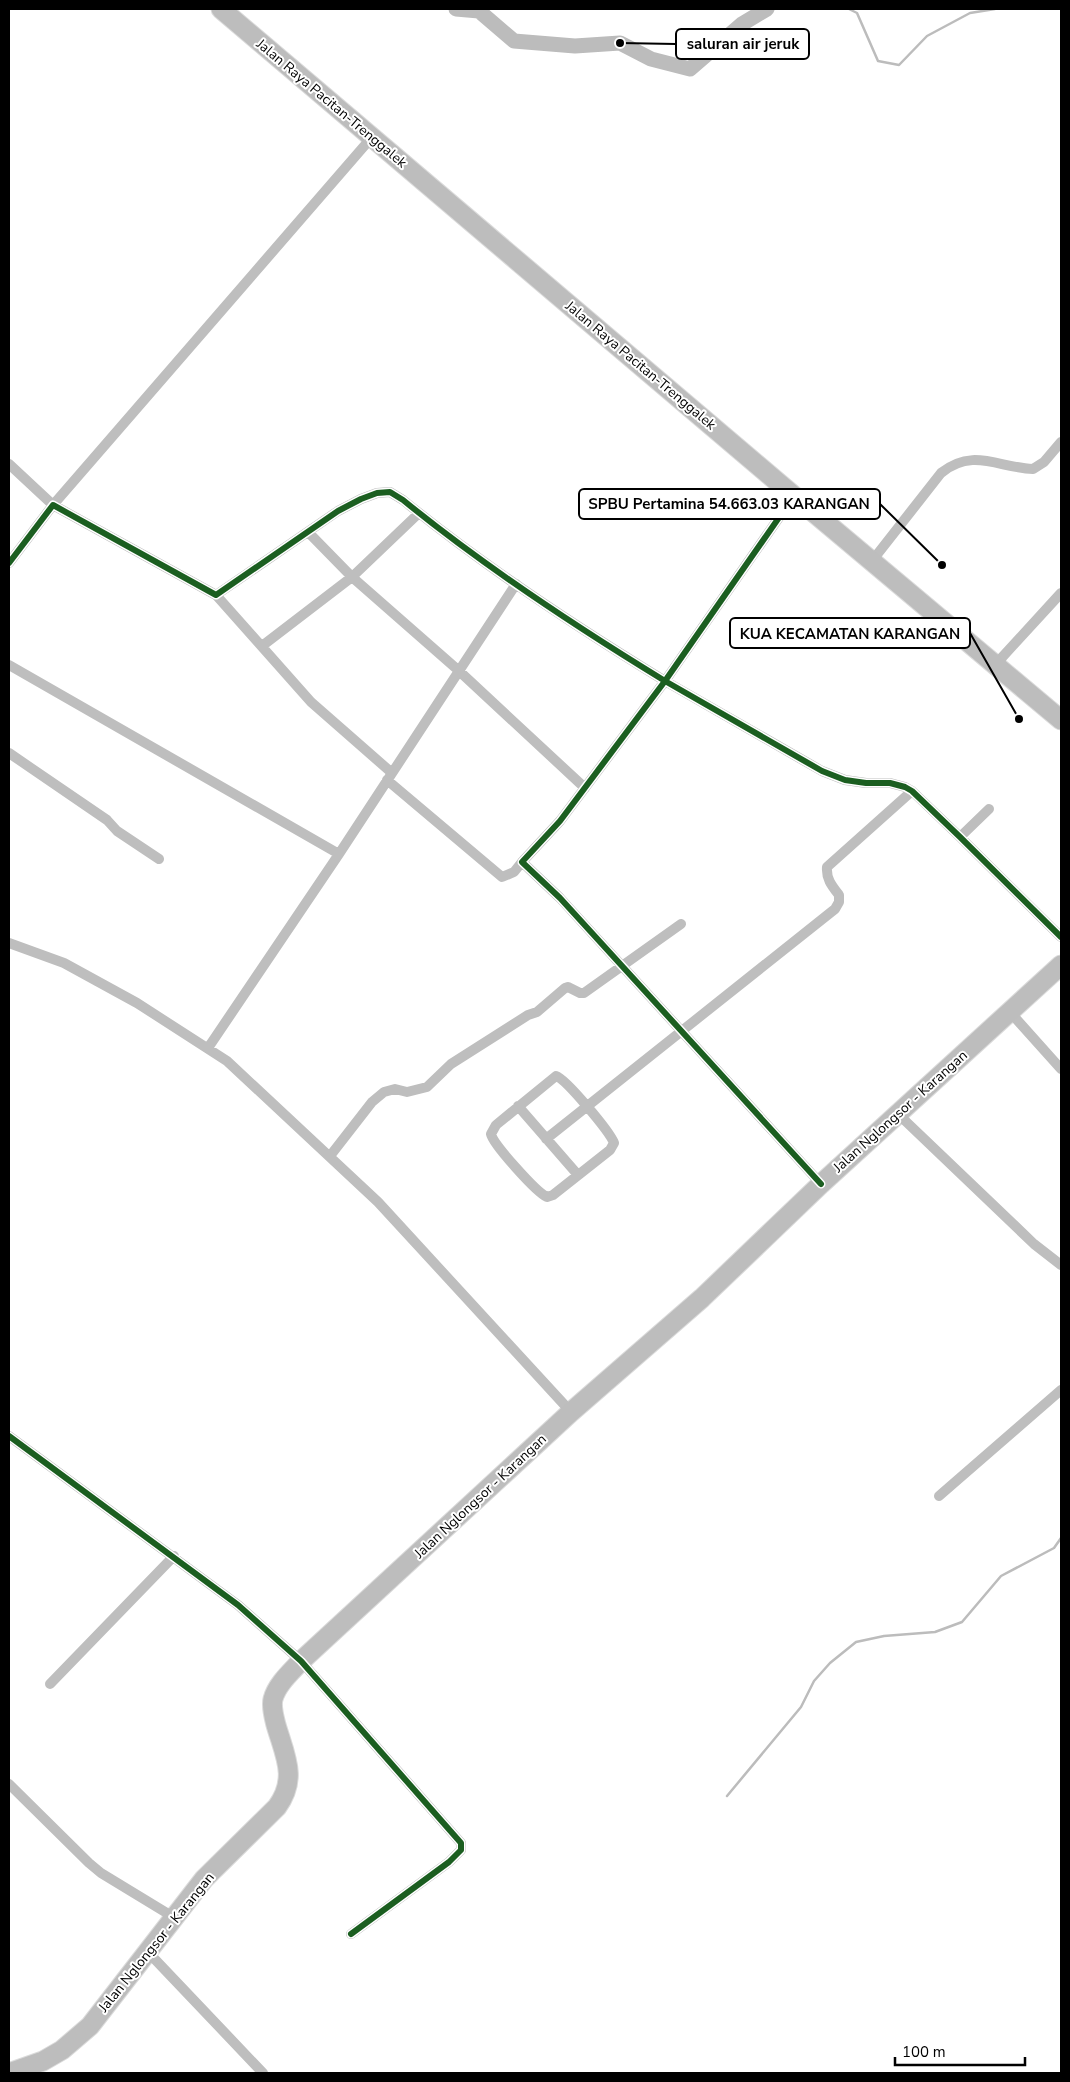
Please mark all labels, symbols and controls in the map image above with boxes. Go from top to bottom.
callout: saluran air jeruk [676,29,809,59]
street label: Jalan Raya Pacitan-Trenggalek [252,34,412,173]
text: saluran air jeruk [687,34,800,54]
street label: Jalan Raya Pacitan-Trenggalek [561,296,721,435]
callout: SPBU Pertamina 54.663.03 KARANGAN [579,489,880,519]
text: SPBU Pertamina 54.663.03 KARANGAN [588,494,870,514]
callout: KUA KECAMATAN KARANGAN [730,618,970,648]
text: KUA KECAMATAN KARANGAN [740,624,960,644]
street label: Jalan Nglongsor - Karangan [828,1046,971,1177]
street label: Jalan Nglongsor - Karangan [409,1430,551,1563]
street label: Jalan Nglongsor - Karangan [94,1869,219,2017]
scale bar [895,2034,1025,2066]
text: 100 m [902,2042,946,2062]

